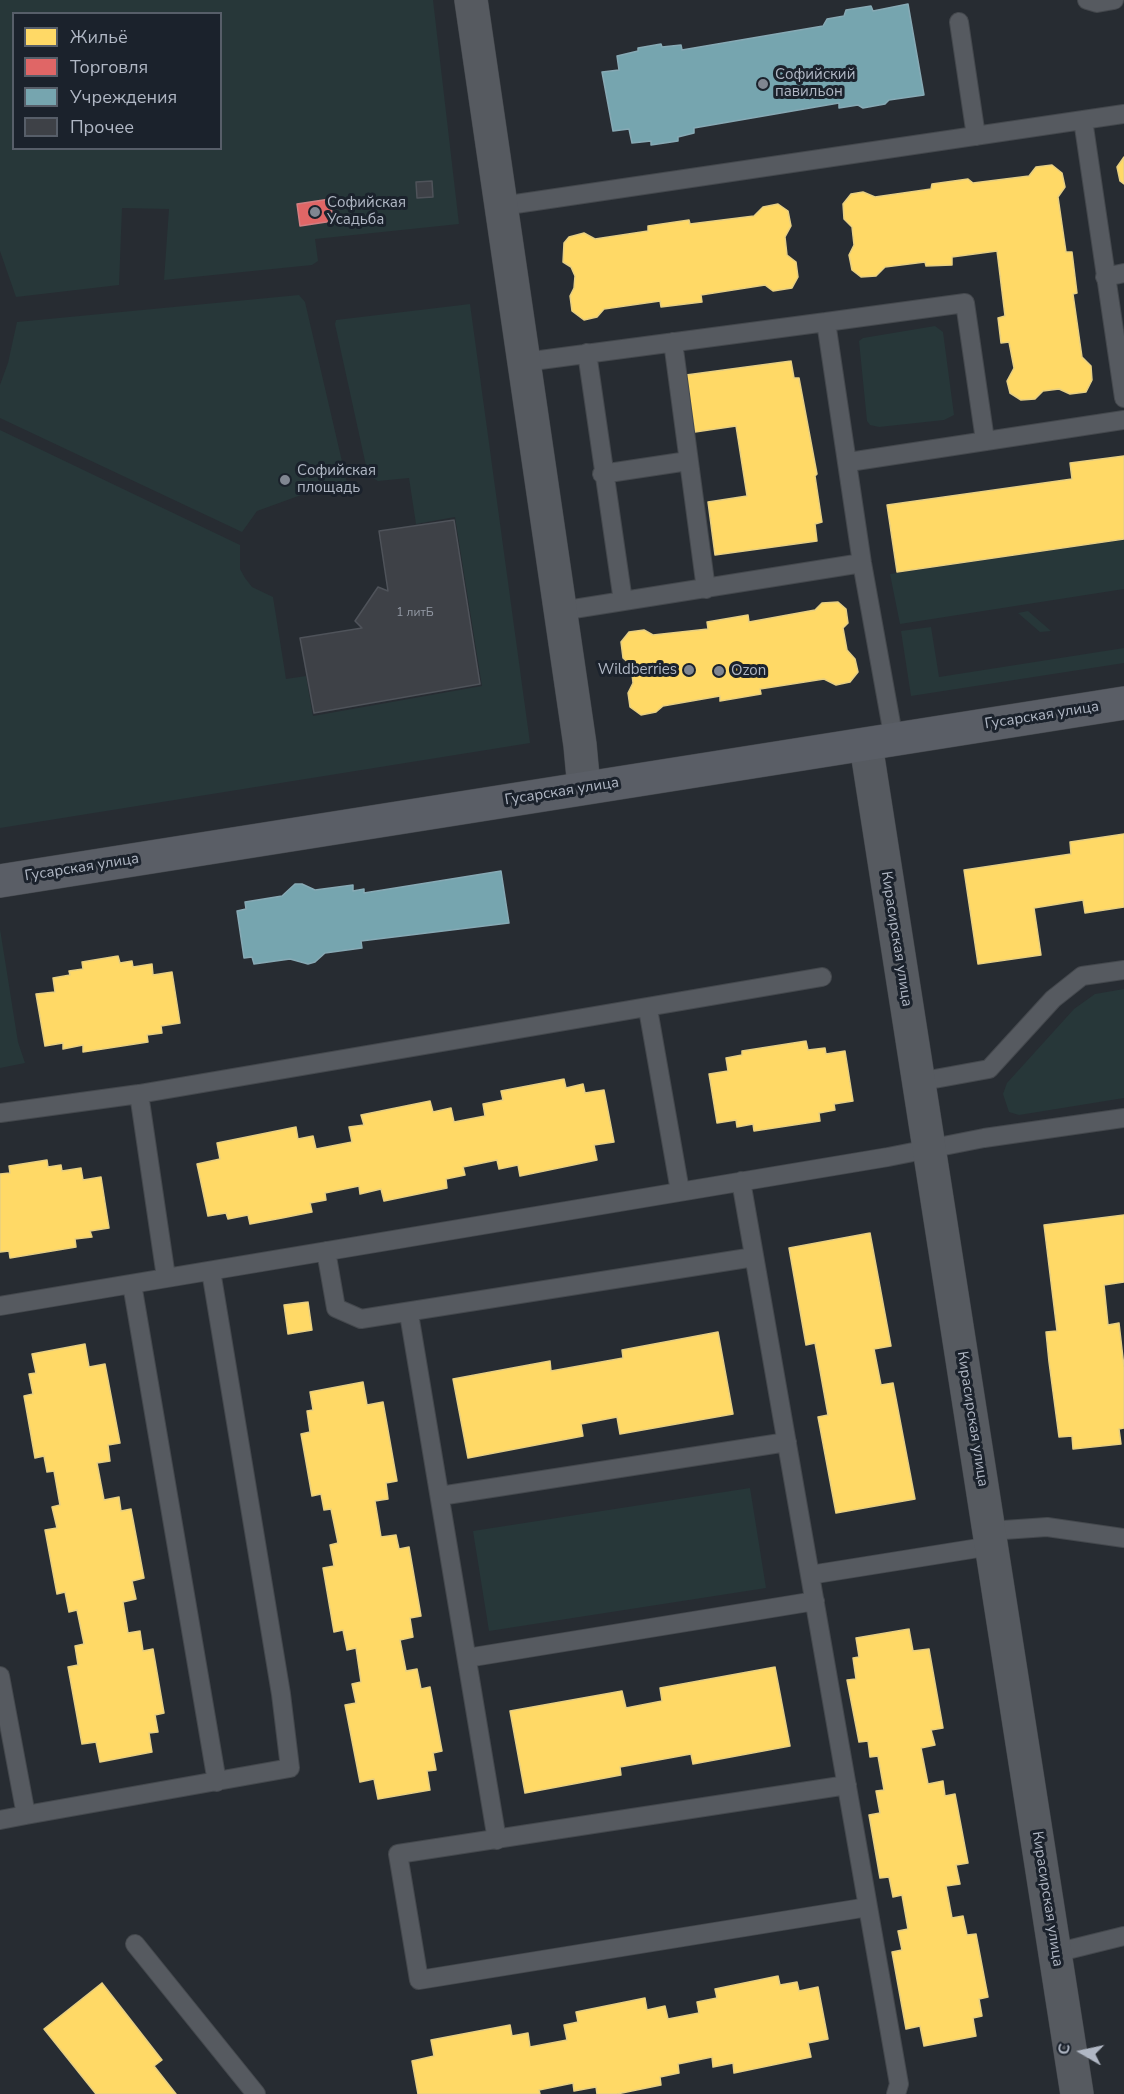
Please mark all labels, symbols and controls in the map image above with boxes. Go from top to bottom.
legend [12,12,222,150]
text: Жильё [70,25,128,49]
text: Торговля [70,55,148,79]
place label: Софийский павильон [775,66,855,101]
marker: Софийский павильон [756,77,770,91]
text: Учреждения [70,85,177,109]
text: Прочее [70,115,134,139]
place label: Софийская Усадьба [327,194,406,229]
marker: Софийская Усадьба [308,205,322,219]
place label: Софийская площадь [297,462,376,497]
marker: Софийская площадь [278,473,292,487]
house number: 1 литБ [396,606,434,620]
place label: Wildberries [598,661,677,679]
place label: Ozon [731,662,766,680]
marker: Wildberries [682,663,696,677]
marker: Ozon [712,664,726,678]
street label: Гусарская улица [984,698,1100,734]
street label: Гусарская улица [504,774,620,810]
street label: Гусарская улица [24,850,140,886]
street label: Кирасирская улица [876,870,916,1008]
street label: Кирасирская улица [952,1350,992,1488]
street label: Кирасирская улица [1027,1830,1067,1968]
north arrow [1052,2022,1112,2082]
text: С [1053,2042,1076,2056]

